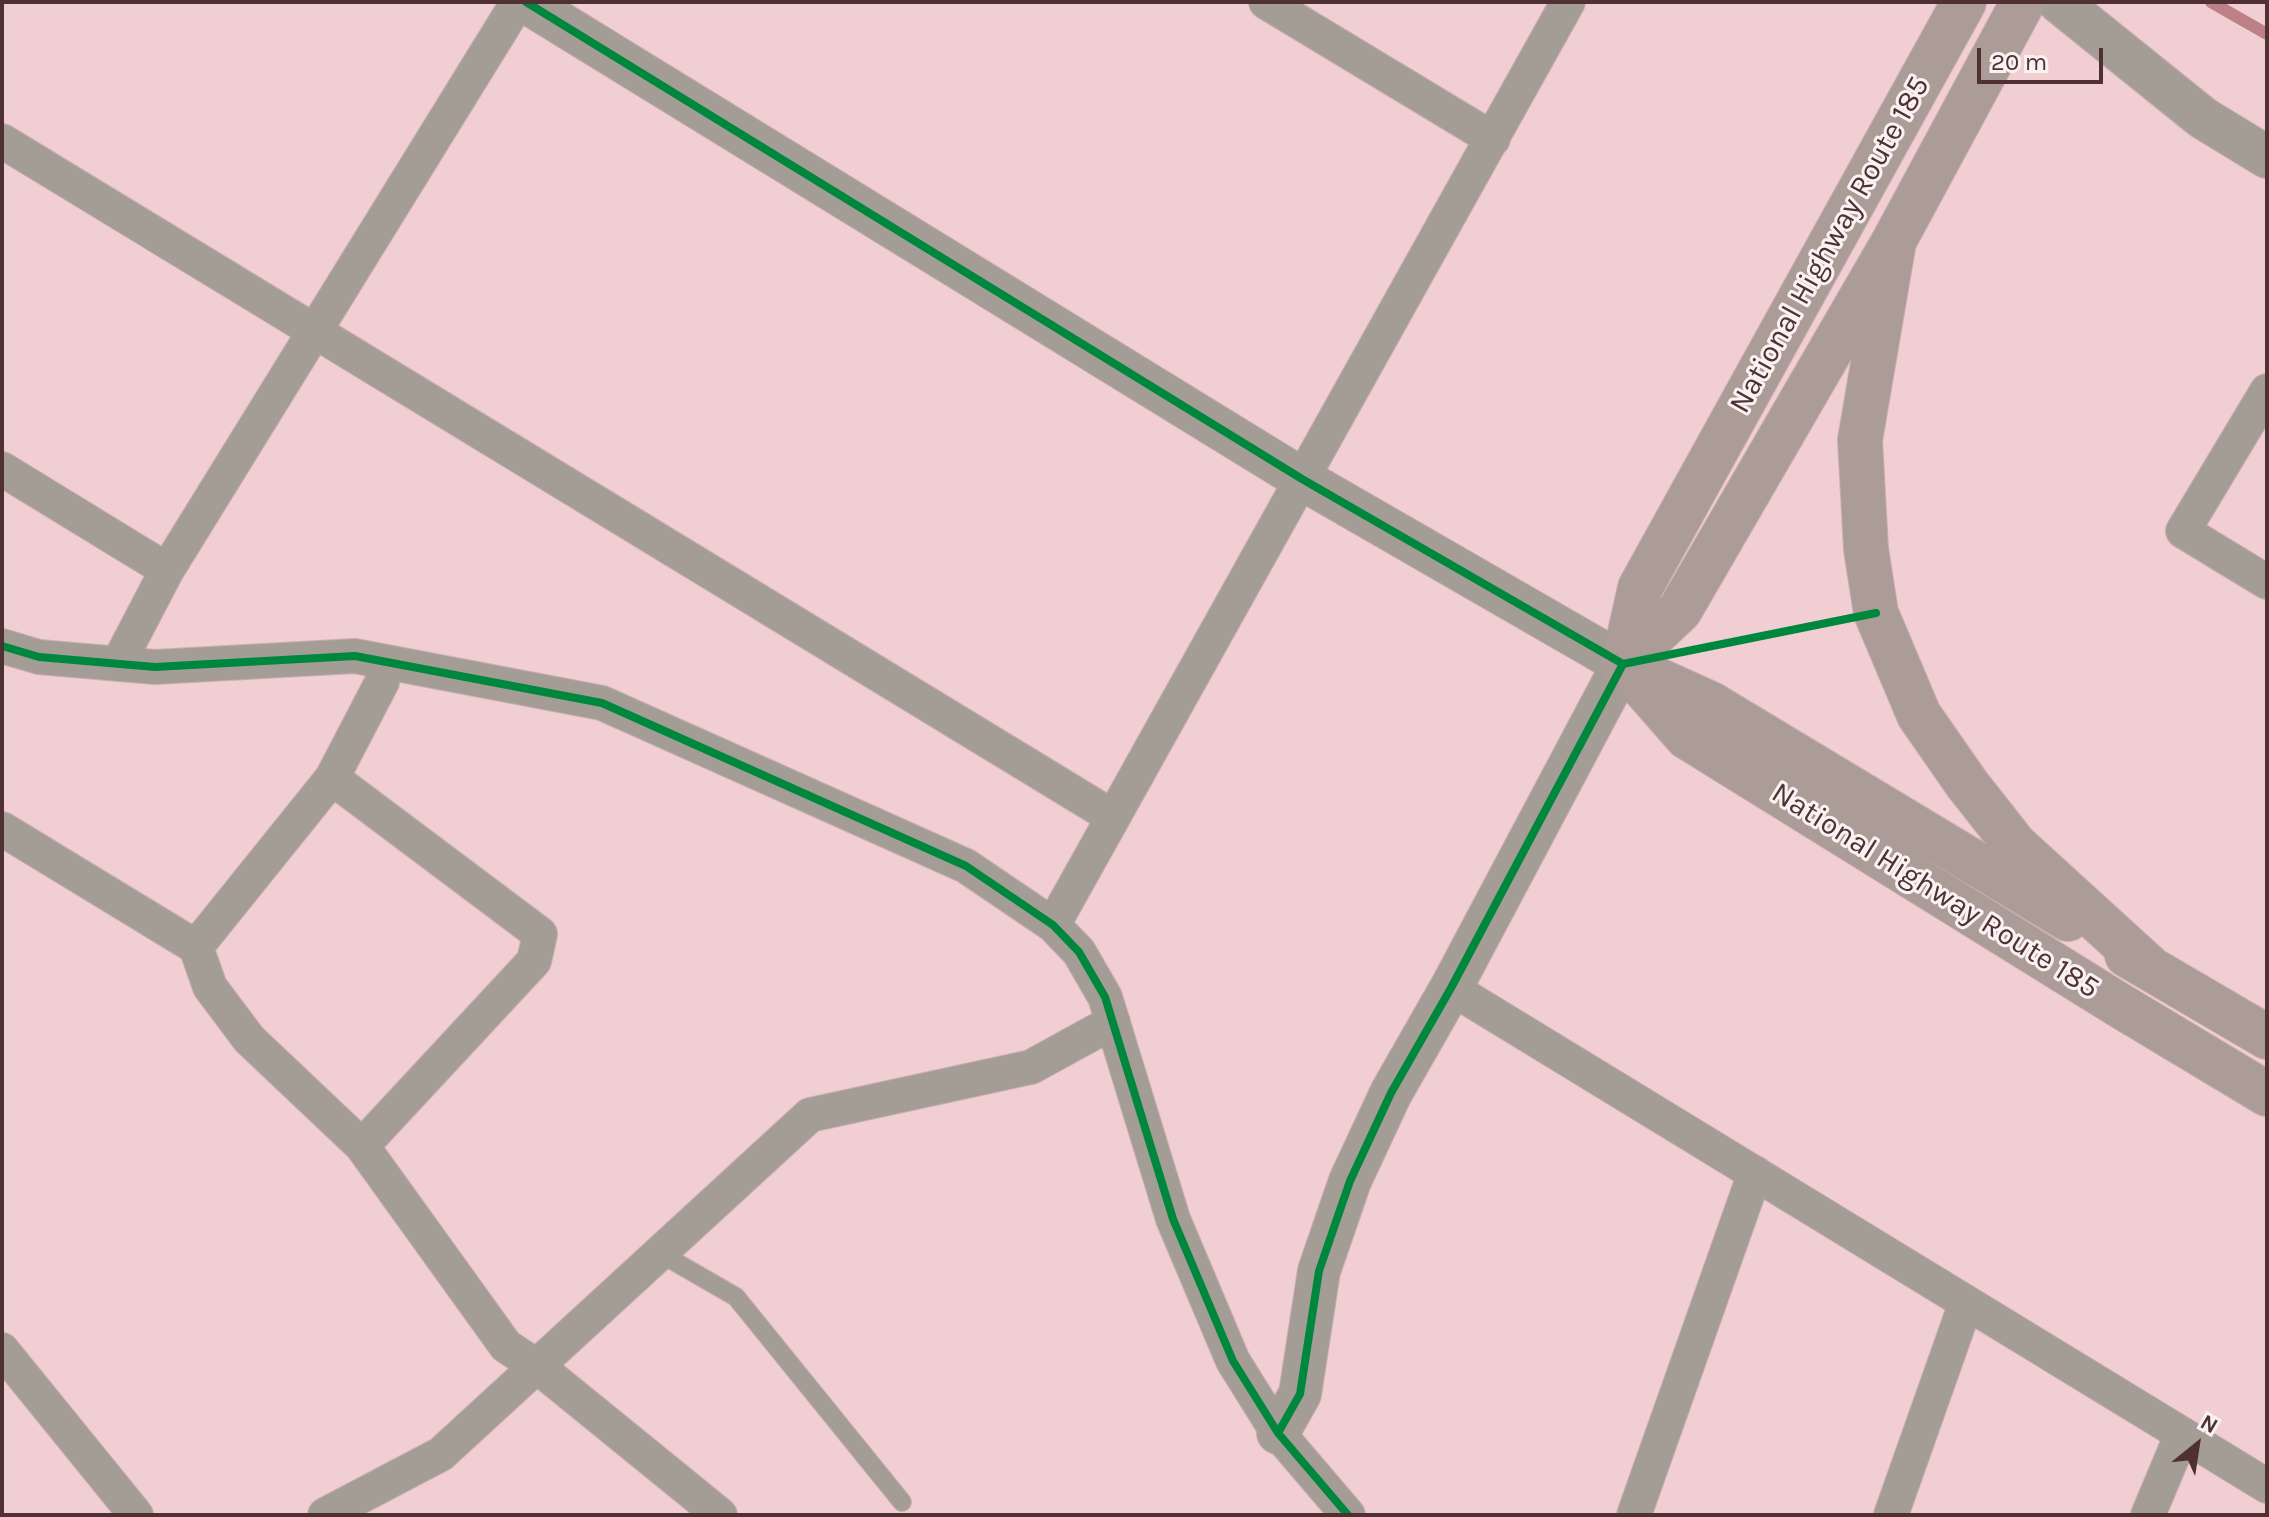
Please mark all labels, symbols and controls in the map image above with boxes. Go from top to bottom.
scale bar [1981,32,2107,82]
text: 20 m [1991,48,2047,76]
street label: National Highway Route 185 [1722,70,1938,420]
street label: National Highway Route 185 [1765,775,2105,1007]
north arrow [2157,1405,2237,1485]
text: N [2196,1409,2222,1439]

